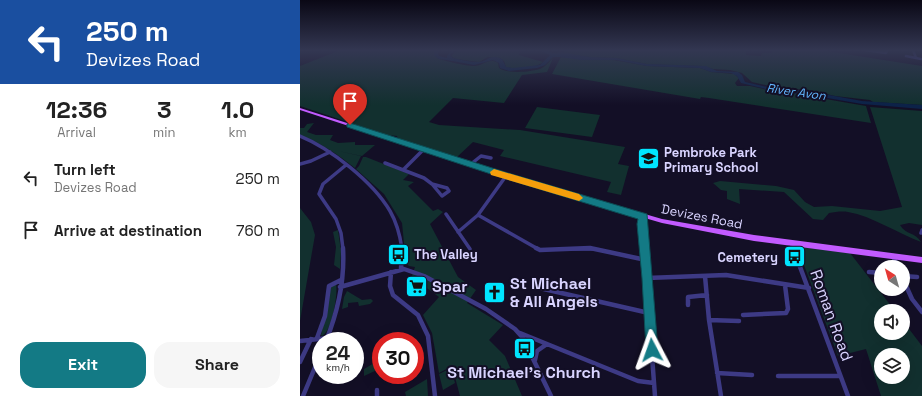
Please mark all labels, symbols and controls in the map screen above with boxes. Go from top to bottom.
text: 250 m [86,13,169,49]
icon: left [20,16,72,68]
text: Devizes Road [86,48,200,71]
water label: River Avon [765,80,827,104]
pin [333,84,367,125]
icon: arrive [339,90,361,112]
text: 12:36 [46,94,107,125]
text: 3 [157,94,172,125]
text: 1.0 [221,94,254,125]
text: Arrival [57,124,96,141]
text: min [153,124,175,141]
text: km [229,124,247,141]
place label: Pembroke Park Primary School [664,144,758,176]
school or university icon: Pembroke Park Primary School [635,146,661,172]
text: Turn left [54,160,116,179]
icon: left [20,167,42,189]
text: 250 m [236,169,280,188]
text: Devizes Road [54,179,137,196]
street label: Devizes Road [660,200,744,233]
icon: arrive [20,219,42,241]
text: Arrive at destination [54,221,202,240]
text: 760 m [236,221,280,240]
bus stop icon: The Valley [386,241,412,267]
bus stop icon: Cemetery [781,244,807,270]
place label: The Valley [414,246,478,263]
place label: Cemetery [717,249,778,266]
north arrow [874,260,910,296]
map controls [874,260,910,384]
street label: Roman Road [805,266,858,364]
supermarket icon: Spar [403,273,429,299]
place label: St Michael & All Angels [510,273,598,312]
place label: Spar [432,276,468,297]
church icon: St Michael & All Angels [481,279,507,305]
button: sound [874,304,910,340]
position arrow [631,329,673,371]
speed limit sign: 30 [372,332,424,384]
bus stop icon: St Michael's Church [511,336,537,362]
text: 24 [326,340,350,366]
button: Exit [20,342,146,388]
button: Share [154,342,280,388]
button: layers [874,348,910,384]
text: km/h [326,361,350,374]
place label: St Michael's Church [447,362,601,383]

